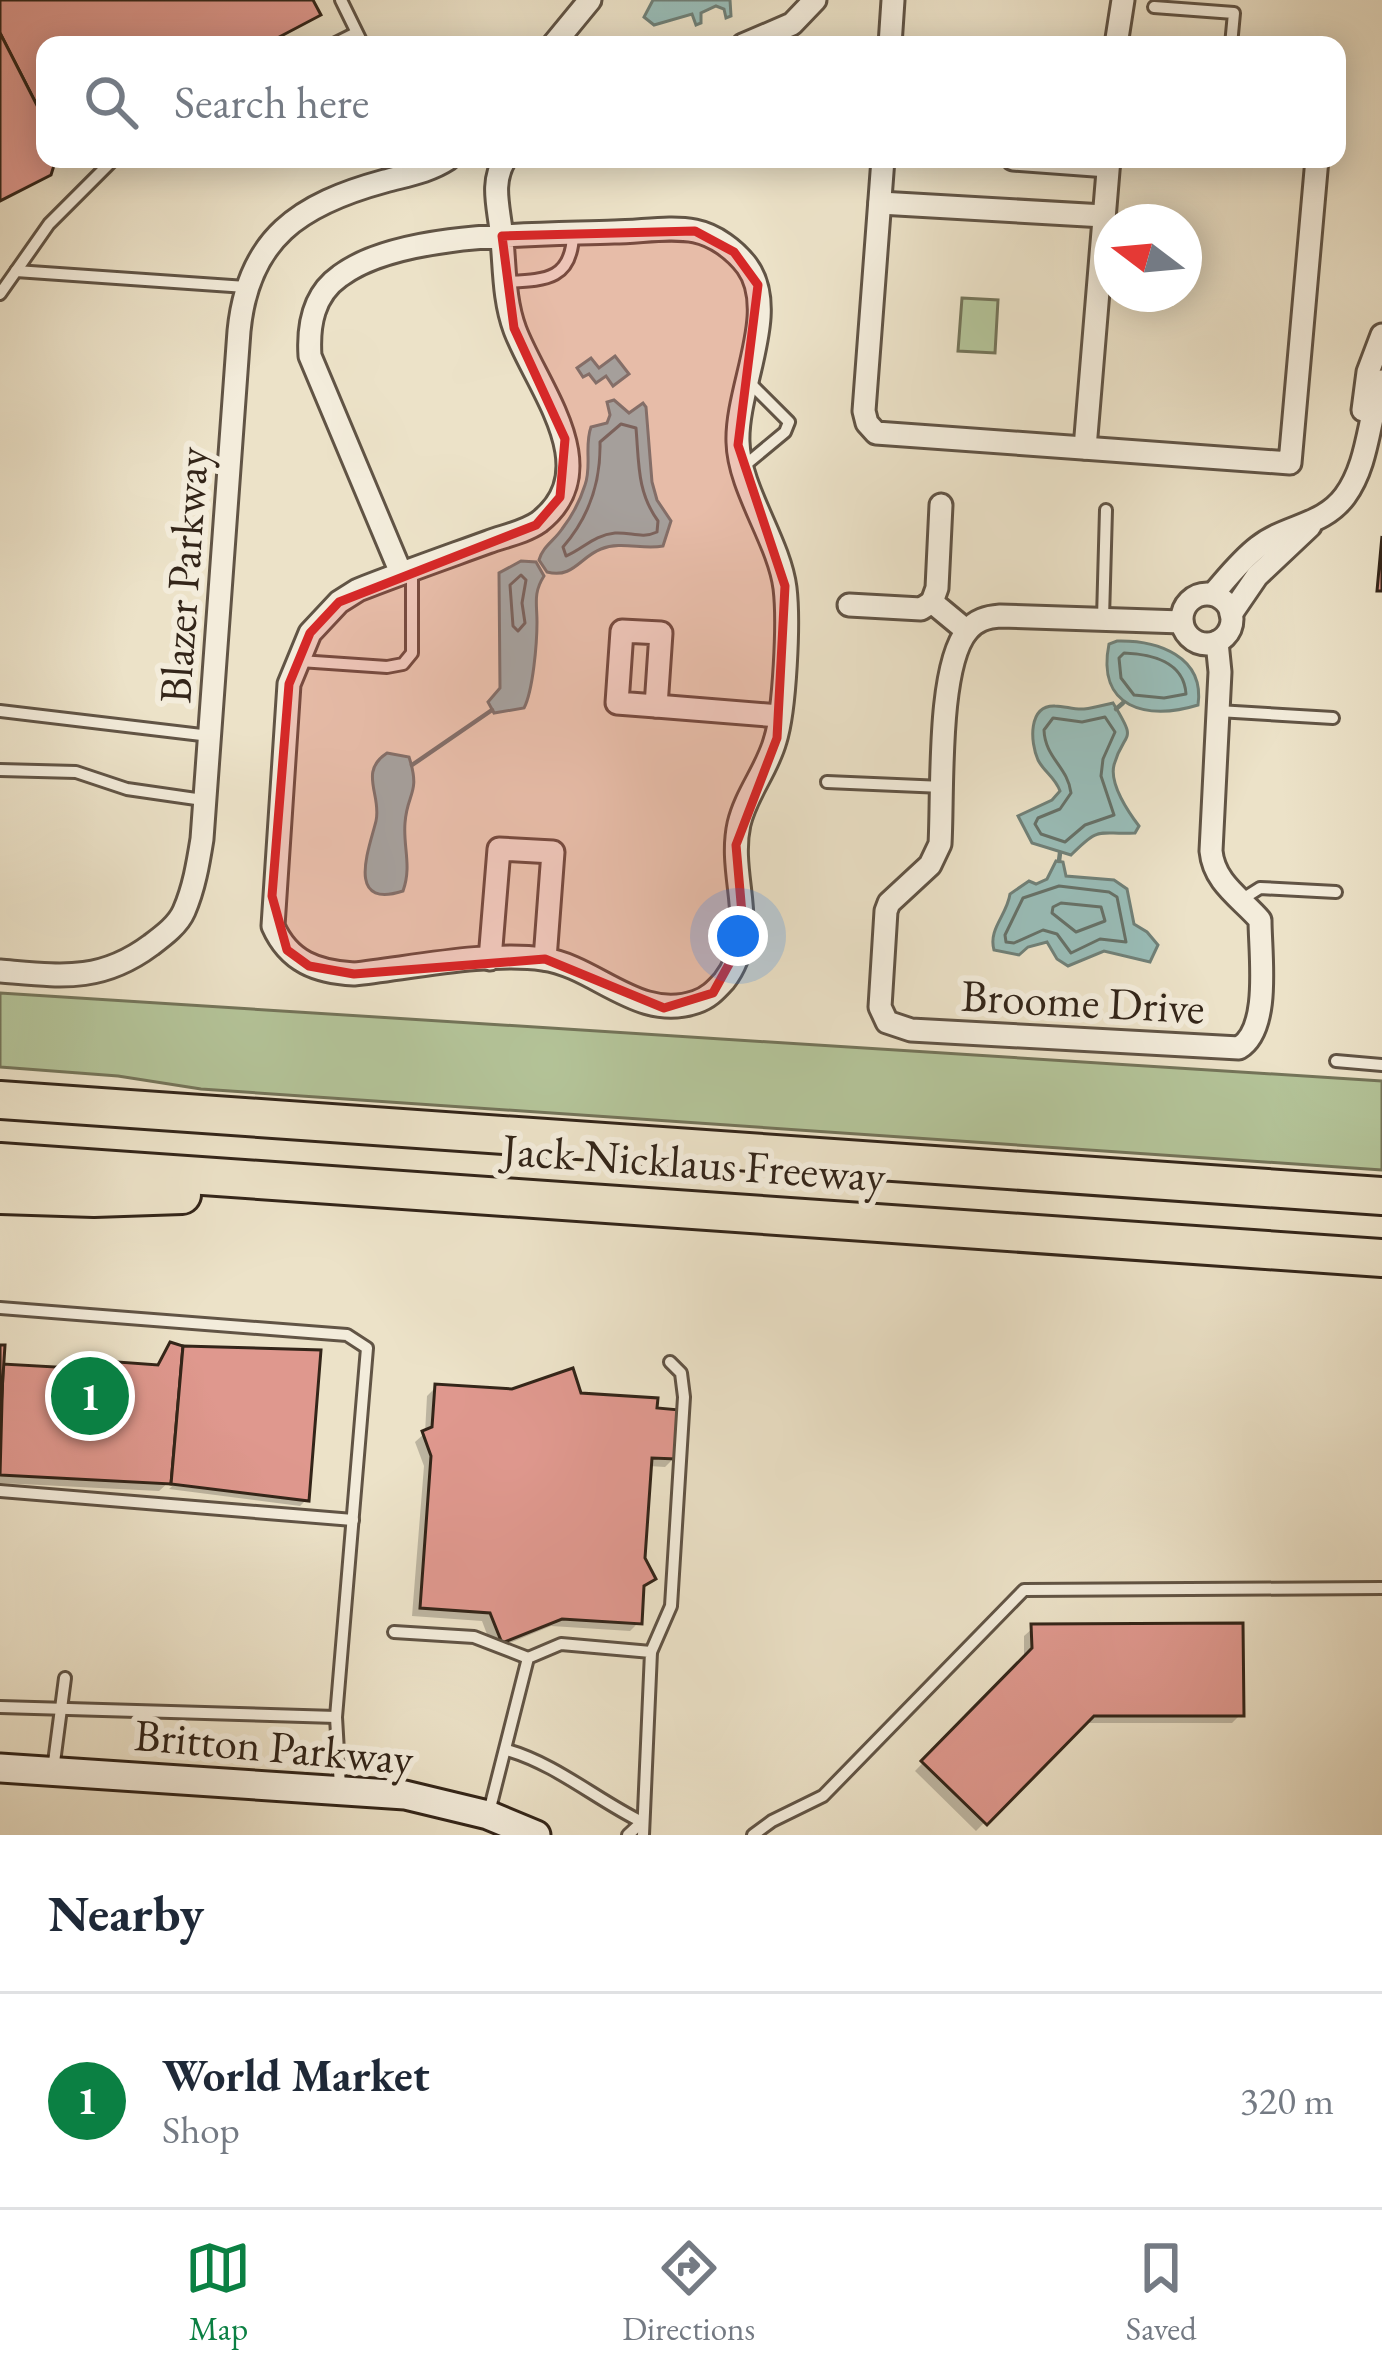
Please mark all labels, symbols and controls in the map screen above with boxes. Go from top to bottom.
search box [36,36,1346,168]
icon: search [78,69,144,135]
text: Search here [174,73,369,131]
north arrow [1094,204,1202,312]
street label: Blazer Parkway [145,445,221,705]
your location [708,906,768,966]
street label: Broome Drive [960,966,1206,1036]
street label: Jack Nicklaus Freeway [497,1119,888,1204]
pin: 1 [51,1351,129,1441]
street label: Britton Parkway [132,1705,416,1787]
text: Nearby [48,1880,204,1946]
text: World Market [162,2046,430,2104]
text: 1 [77,2075,97,2126]
text: 320 m [1240,2075,1334,2126]
text: Shop [162,2104,240,2155]
tab: Map [185,2235,251,2350]
tab: Directions [622,2235,755,2350]
tab: Saved [1126,2235,1197,2350]

